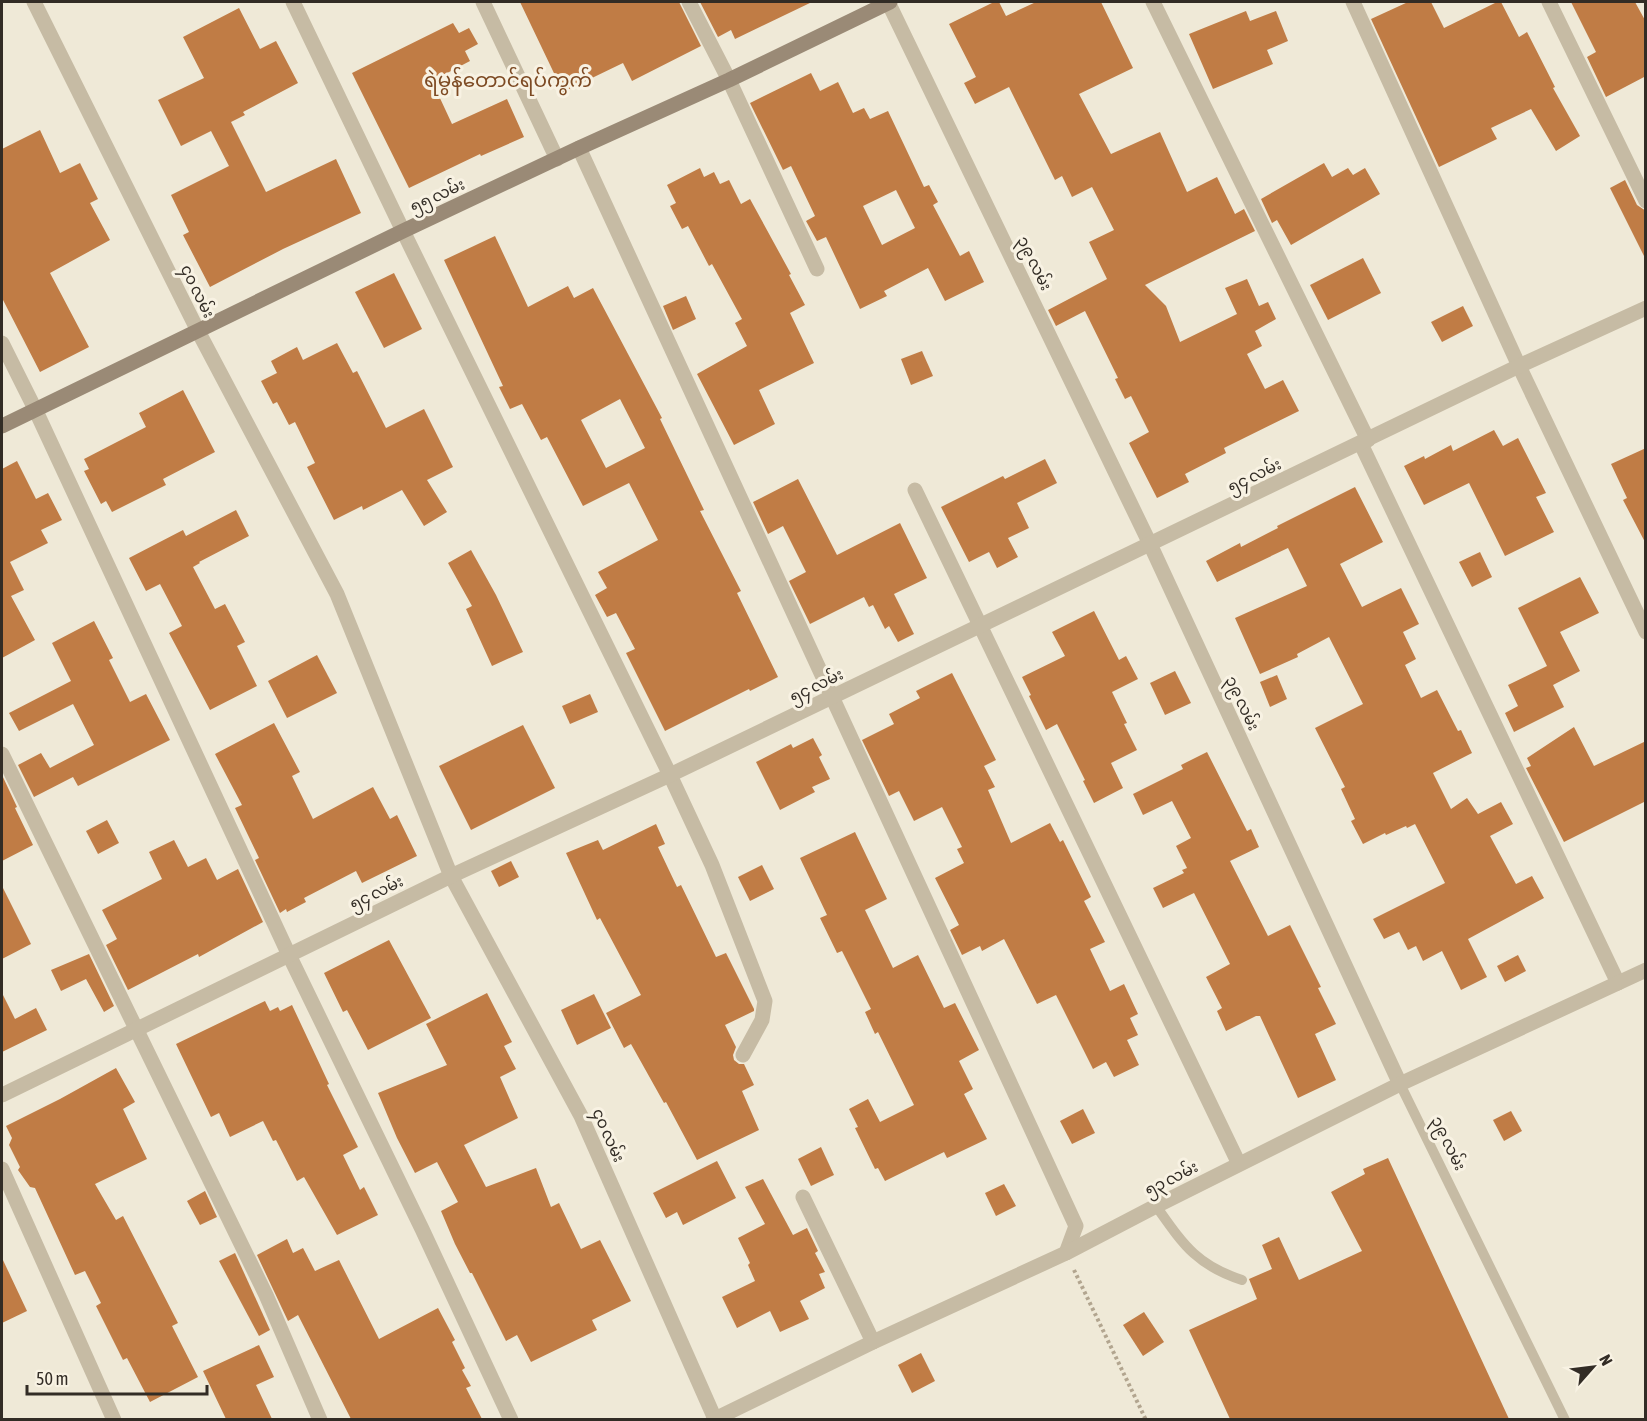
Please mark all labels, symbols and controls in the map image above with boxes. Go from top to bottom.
district label: ရဲမွန်တောင်ရပ်ကွက် [424,66,592,96]
street label: ၅၅ လမ်း [406,173,469,220]
street label: ၃၉ လမ်း [1010,232,1058,295]
street label: ၄၀ လမ်း [173,261,220,323]
street label: ၅၄ လမ်း [1223,453,1286,500]
street label: ၅၄ လမ်း [785,663,848,710]
street label: ၃၉ လမ်း [1218,672,1265,735]
street label: ၅၄ လမ်း [345,870,408,917]
street label: ၄၀ လမ်း [585,1105,631,1167]
street label: ၃၉ လမ်း [1424,1112,1472,1175]
street label: ၅၃ လမ်း [1141,1155,1203,1203]
north arrow [1563,1337,1623,1397]
text: N [1596,1352,1616,1368]
scale bar [27,1358,207,1396]
text: 50 m [36,1368,68,1389]

